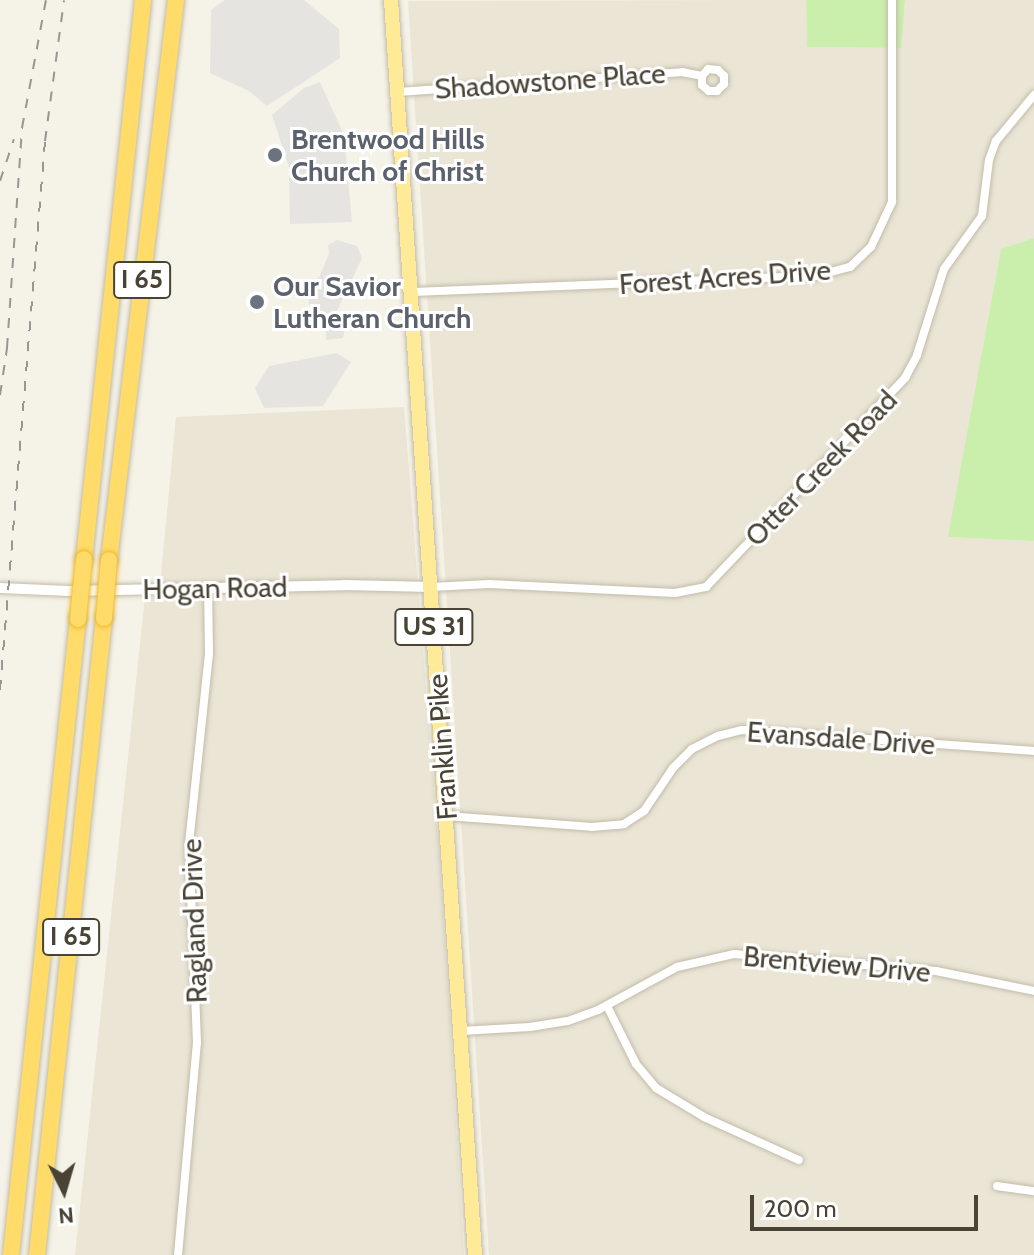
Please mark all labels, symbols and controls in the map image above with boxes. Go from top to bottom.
street label: Shadowstone Place [433,56,667,106]
place label: Brentwood Hills Church of Christ [291,122,485,188]
marker: Brentwood Hills Church of Christ [266,146,284,164]
street label: Forest Acres Drive [618,253,832,301]
road number: I 65 [112,258,172,302]
place label: Our Savior Lutheran Church [273,269,471,335]
marker: Our Savior Lutheran Church [248,293,266,311]
street label: Otter Creek Road [738,383,904,553]
street label: Hogan Road [142,570,288,606]
road number: US 31 [394,605,474,649]
street label: Franklin Pike [420,673,464,821]
street label: Evansdale Drive [746,715,936,761]
street label: Ragland Drive [174,838,214,1004]
road number: I 65 [41,915,101,959]
street label: Brentview Drive [742,939,932,989]
north arrow [24,1151,104,1231]
scale bar [754,1179,982,1229]
text: 200 m [764,1194,837,1223]
text: N [57,1201,75,1230]

